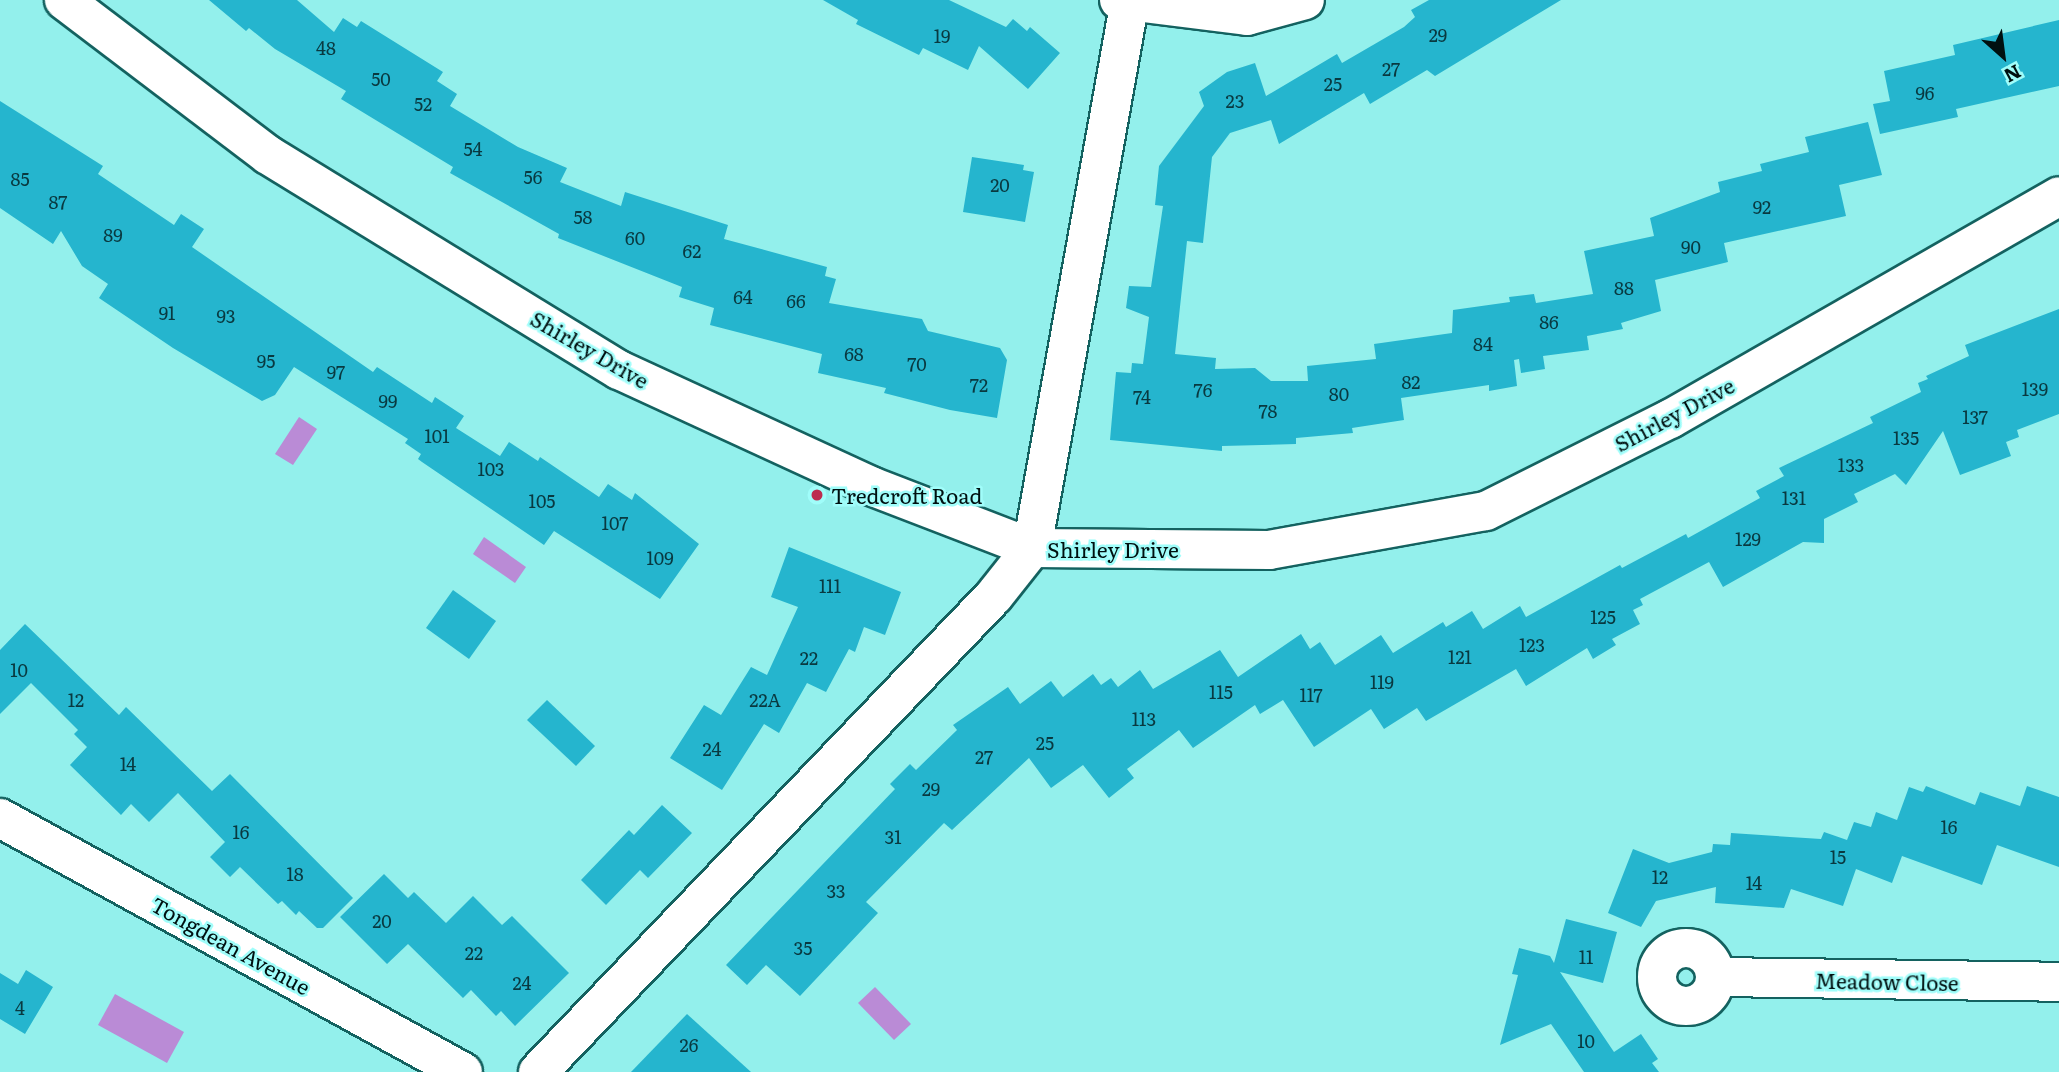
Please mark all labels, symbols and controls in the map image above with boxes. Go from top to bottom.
north arrow [1968,21,2038,91]
house number: 29 [1429,24,1447,46]
house number: 19 [934,25,950,47]
house number: 48 [316,37,336,59]
house number: 27 [1382,58,1400,80]
text: N [1999,58,2026,91]
house number: 50 [371,68,391,90]
house number: 25 [1324,73,1342,95]
house number: 96 [1915,82,1935,104]
house number: 23 [1226,90,1244,112]
house number: 52 [414,93,432,115]
house number: 54 [463,138,483,160]
house number: 56 [524,166,542,188]
house number: 85 [10,168,30,190]
house number: 20 [990,174,1010,196]
house number: 87 [49,191,67,213]
house number: 92 [1753,196,1771,218]
house number: 58 [573,206,593,228]
house number: 89 [103,224,123,246]
house number: 60 [625,227,645,249]
house number: 90 [1681,236,1701,258]
house number: 62 [683,240,701,262]
house number: 88 [1614,277,1634,299]
house number: 64 [733,286,753,308]
house number: 66 [786,290,806,312]
house number: 91 [159,302,175,324]
house number: 93 [216,305,236,327]
street label: Shirley Drive [527,305,653,393]
house number: 86 [1539,311,1559,333]
house number: 84 [1473,333,1493,355]
house number: 68 [844,343,864,365]
house number: 95 [257,350,275,372]
house number: 70 [907,353,927,375]
house number: 97 [327,361,345,383]
house number: 82 [1402,371,1420,393]
street label: Shirley Drive [1610,372,1738,456]
house number: 72 [970,374,988,396]
house number: 139 [2022,378,2048,400]
house number: 76 [1194,379,1212,401]
house number: 80 [1329,383,1349,405]
house number: 74 [1133,386,1151,408]
house number: 99 [379,390,397,412]
house number: 78 [1258,400,1278,422]
house number: 137 [1962,406,1988,428]
house number: 101 [424,425,450,447]
house number: 135 [1893,427,1919,449]
house number: 133 [1838,454,1864,476]
house number: 103 [477,458,505,480]
place label: Tredcroft Road [831,482,982,508]
marker: Tredcroft Road [809,487,825,503]
house number: 131 [1782,487,1806,509]
house number: 105 [529,490,555,512]
house number: 107 [602,512,628,534]
house number: 129 [1735,528,1761,550]
street label: Shirley Drive [1047,536,1179,562]
house number: 109 [646,547,674,569]
house number: 111 [819,575,841,597]
house number: 125 [1590,606,1616,628]
house number: 123 [1519,634,1545,656]
house number: 121 [1448,646,1472,668]
house number: 22 [800,647,818,669]
house number: 10 [10,659,28,681]
house number: 119 [1370,671,1394,693]
house number: 115 [1209,681,1233,703]
house number: 117 [1299,684,1323,706]
house number: 12 [68,689,84,711]
house number: 22A [749,689,781,711]
house number: 113 [1132,708,1156,730]
house number: 25 [1036,732,1054,754]
house number: 24 [702,738,722,760]
house number: 27 [975,746,993,768]
house number: 14 [120,753,136,775]
house number: 29 [922,778,940,800]
house number: 16 [1941,816,1957,838]
house number: 16 [233,821,249,843]
house number: 31 [884,826,902,848]
house number: 15 [1830,846,1846,868]
house number: 18 [286,863,304,885]
house number: 12 [1652,866,1668,888]
house number: 14 [1746,872,1762,894]
house number: 33 [827,880,845,902]
street label: Tongdean Avenue [147,891,315,999]
house number: 20 [372,910,392,932]
house number: 35 [794,937,812,959]
house number: 22 [465,942,483,964]
house number: 11 [1579,946,1593,968]
street label: Meadow Close [1815,967,1959,995]
house number: 24 [512,972,532,994]
house number: 4 [15,997,25,1019]
house number: 10 [1577,1030,1595,1052]
house number: 26 [680,1034,698,1056]

